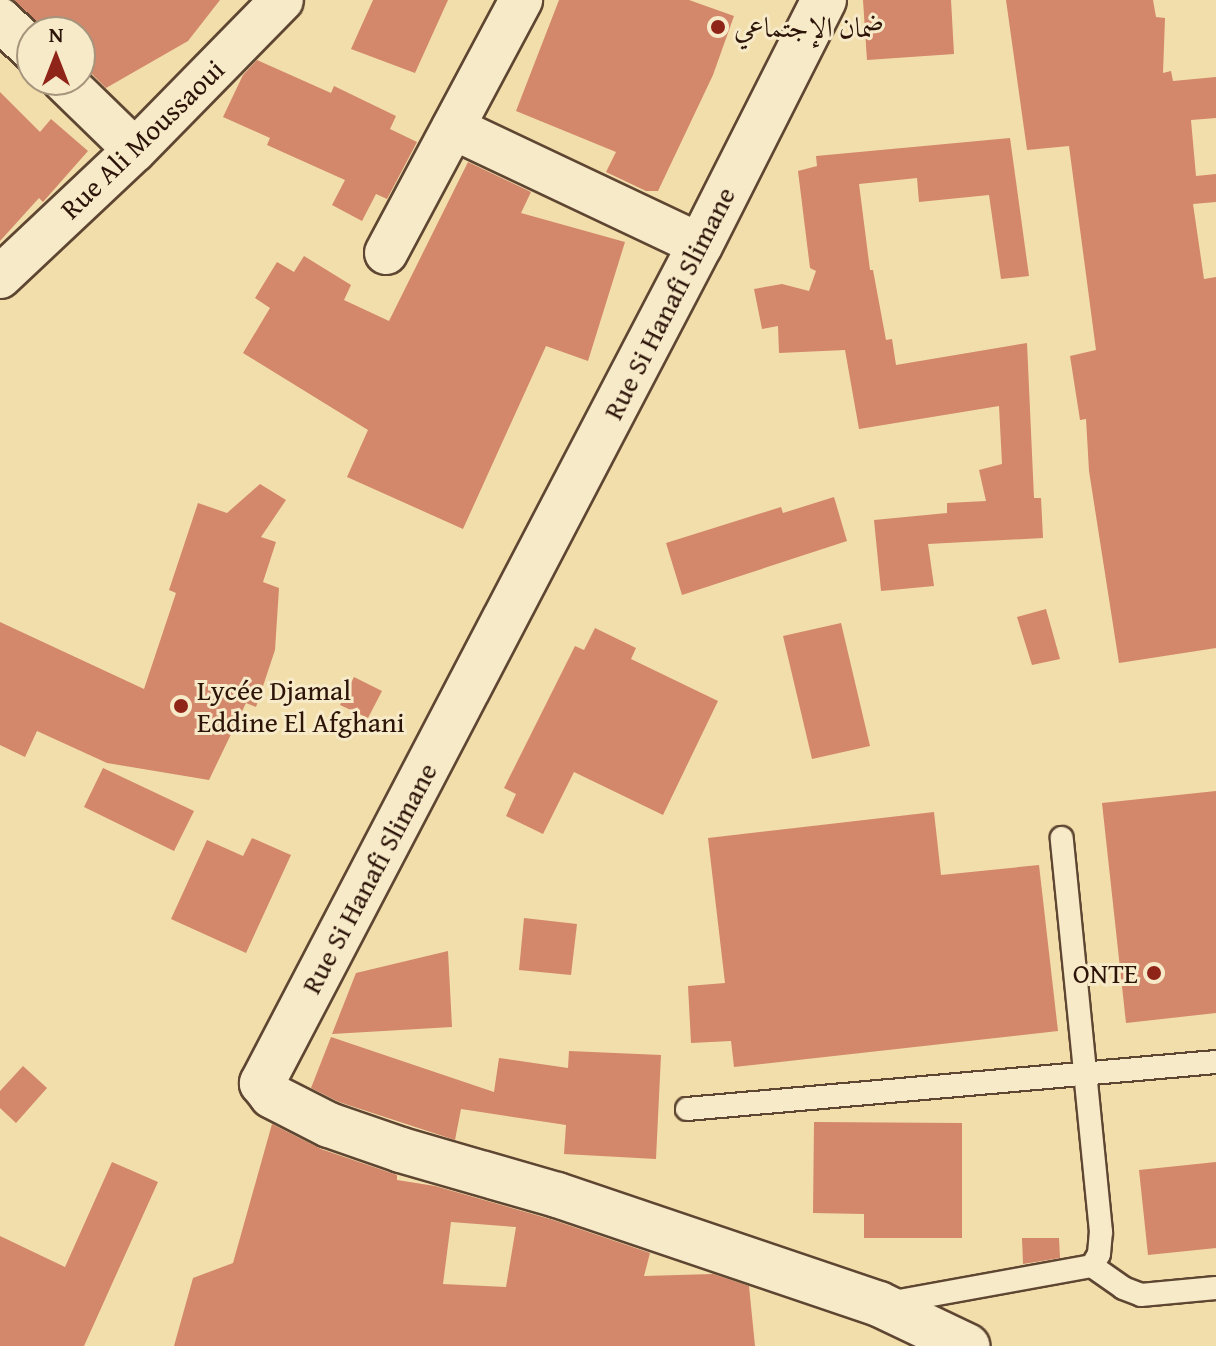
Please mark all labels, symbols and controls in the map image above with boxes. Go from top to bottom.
place label: ضمان الإجتماعي [734,10,884,44]
north arrow [16,16,96,96]
text: N [49,18,63,50]
marker: ضمان الإجتماعي [709,18,727,36]
street label: Rue Ali Moussaoui [53,52,231,226]
street label: Rue Si Hanafi Slimane [596,181,742,425]
place label: Lycée Djamal Eddine El Afghani [197,673,405,739]
marker: Lycée Djamal Eddine El Afghani [172,697,190,715]
street label: Rue Si Hanafi Slimane [294,757,444,999]
place label: ONTE [1073,956,1138,990]
marker: ONTE [1145,964,1163,982]

